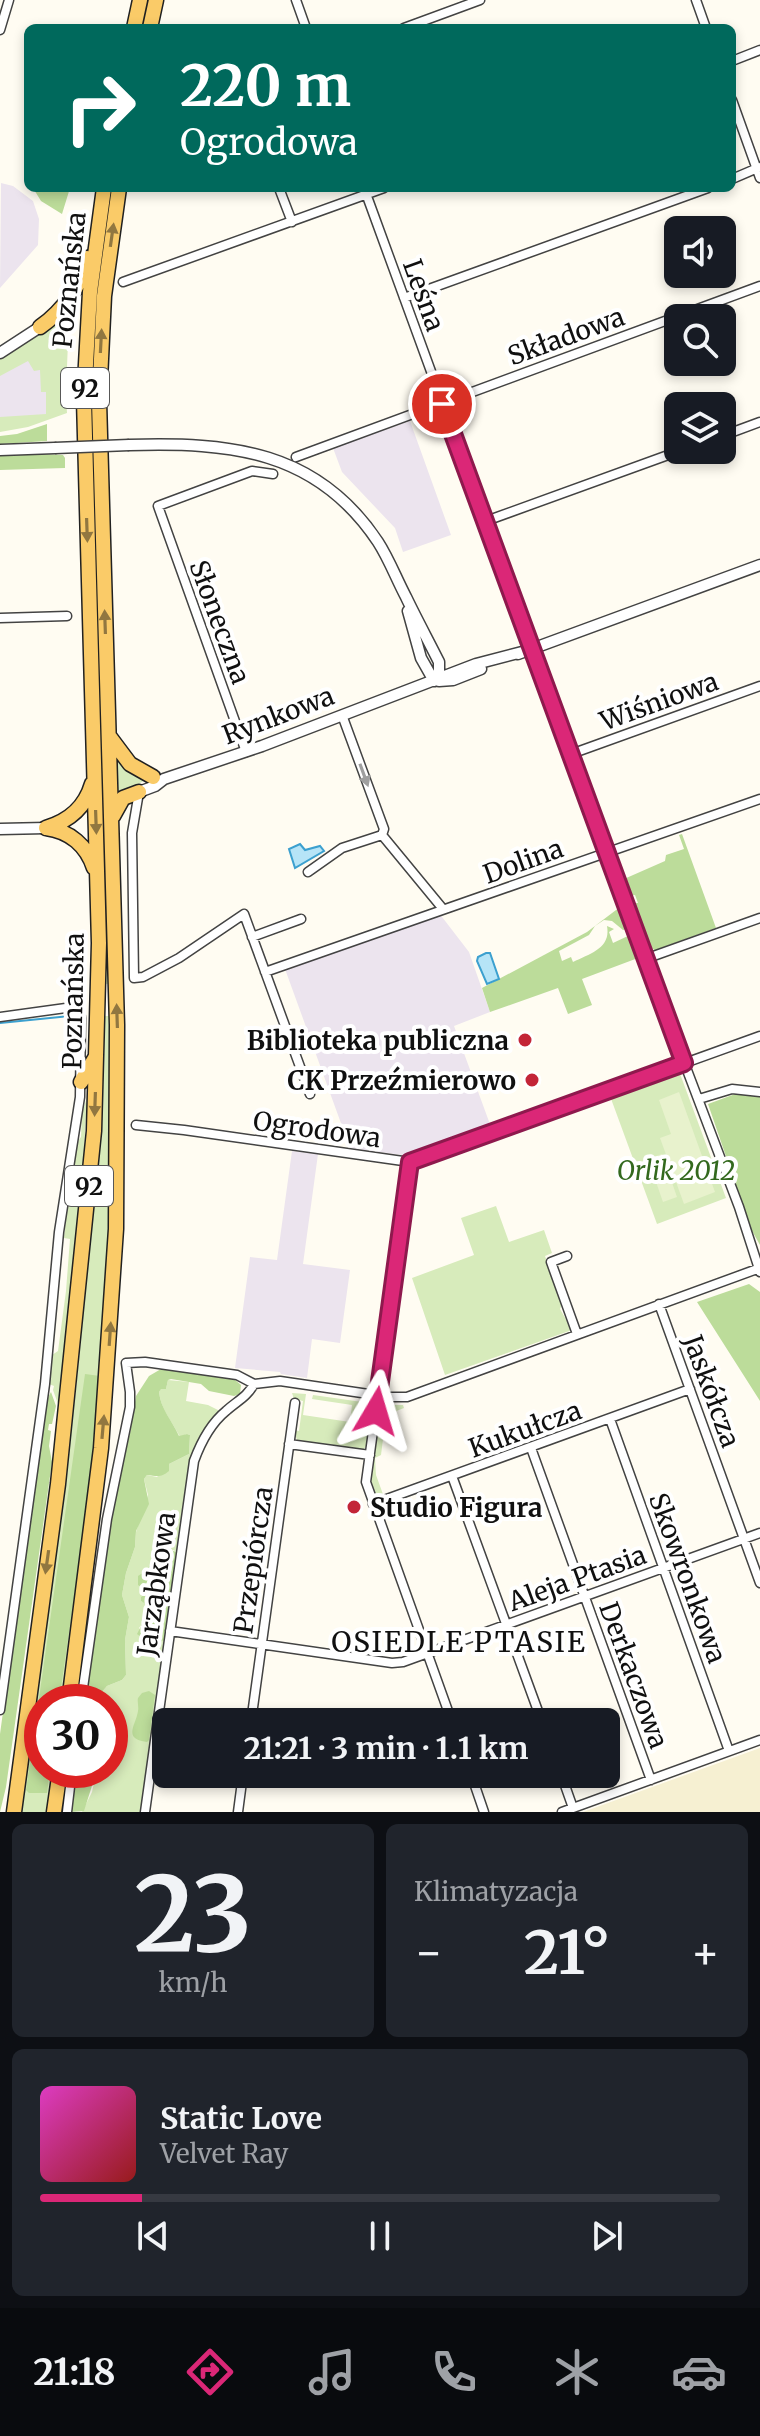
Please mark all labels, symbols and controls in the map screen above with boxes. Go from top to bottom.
text: 220 m [180,51,351,121]
icon: right [48,56,152,160]
text: Ogrodowa [180,120,358,165]
street label: Poznańska [45,210,93,350]
map controls [664,216,736,464]
button: sound [664,216,736,288]
one-way arrow [106,222,119,247]
street label: Leśna [396,255,452,335]
street label: Składowa [503,300,629,372]
button: search [664,304,736,376]
one-way arrow [95,328,108,353]
road number: 92 [61,368,109,408]
pin [408,370,476,438]
icon: arrive [420,382,464,426]
button: layers [664,392,736,464]
one-way arrow [81,518,94,543]
street label: Słoneczna [182,556,258,688]
one-way arrow [99,609,111,634]
street label: Wiśniowa [595,664,723,738]
street label: Rynkowa [218,679,338,751]
one-way arrow [358,763,371,787]
one-way arrow [90,810,103,835]
street label: Dolina [478,831,568,891]
street label: Poznańska [55,932,91,1070]
one-way arrow [110,1003,123,1028]
place label: Biblioteka publiczna [247,1024,509,1057]
marker: Biblioteka publiczna [516,1031,534,1049]
place label: CK Przeźmierowo [287,1064,516,1097]
marker: CK Przeźmierowo [523,1071,541,1089]
one-way arrow [89,1092,102,1117]
street label: Ogrodowa [251,1104,383,1154]
park label: Orlik 2012 [617,1154,735,1187]
road number: 92 [65,1166,113,1206]
one-way arrow [104,1321,117,1346]
street label: Jaskółcza [676,1329,748,1452]
position arrow [334,1369,418,1453]
street label: Kukułcza [464,1393,586,1465]
one-way arrow [97,1414,110,1439]
street label: Przepiórcza [226,1484,280,1636]
street label: Skowronkowa [642,1488,734,1668]
place label: Studio Figura [370,1491,543,1524]
marker: Studio Figura [345,1498,363,1516]
street label: Jarząbkowa [129,1510,182,1659]
street label: Aleja Ptasia [503,1538,651,1619]
one-way arrow [41,1550,54,1575]
street label: Derkaczowa [592,1597,676,1753]
district label: OSIEDLE PTASIE [331,1624,587,1660]
speed limit sign: 30 [24,1684,128,1788]
text: 21:21 · 3 min · 1.1 km [244,1729,528,1767]
text: 23 [134,1849,252,1979]
text: Klimatyzacja [414,1875,578,1908]
text: 21° [524,1915,610,1990]
text: − [414,1925,443,1980]
text: + [691,1925,720,1980]
text: km/h [159,1966,227,1999]
text: Static Love [160,2099,322,2137]
text: Velvet Ray [160,2137,288,2170]
icon: previous [131,2214,175,2258]
icon: pause [358,2214,402,2258]
icon: next [585,2214,629,2258]
icon: directions [182,2344,238,2400]
icon: music [304,2344,360,2400]
icon: phone [426,2344,482,2400]
icon: climate [549,2344,605,2400]
icon: car [671,2344,727,2400]
text: 21:18 [33,2350,116,2395]

